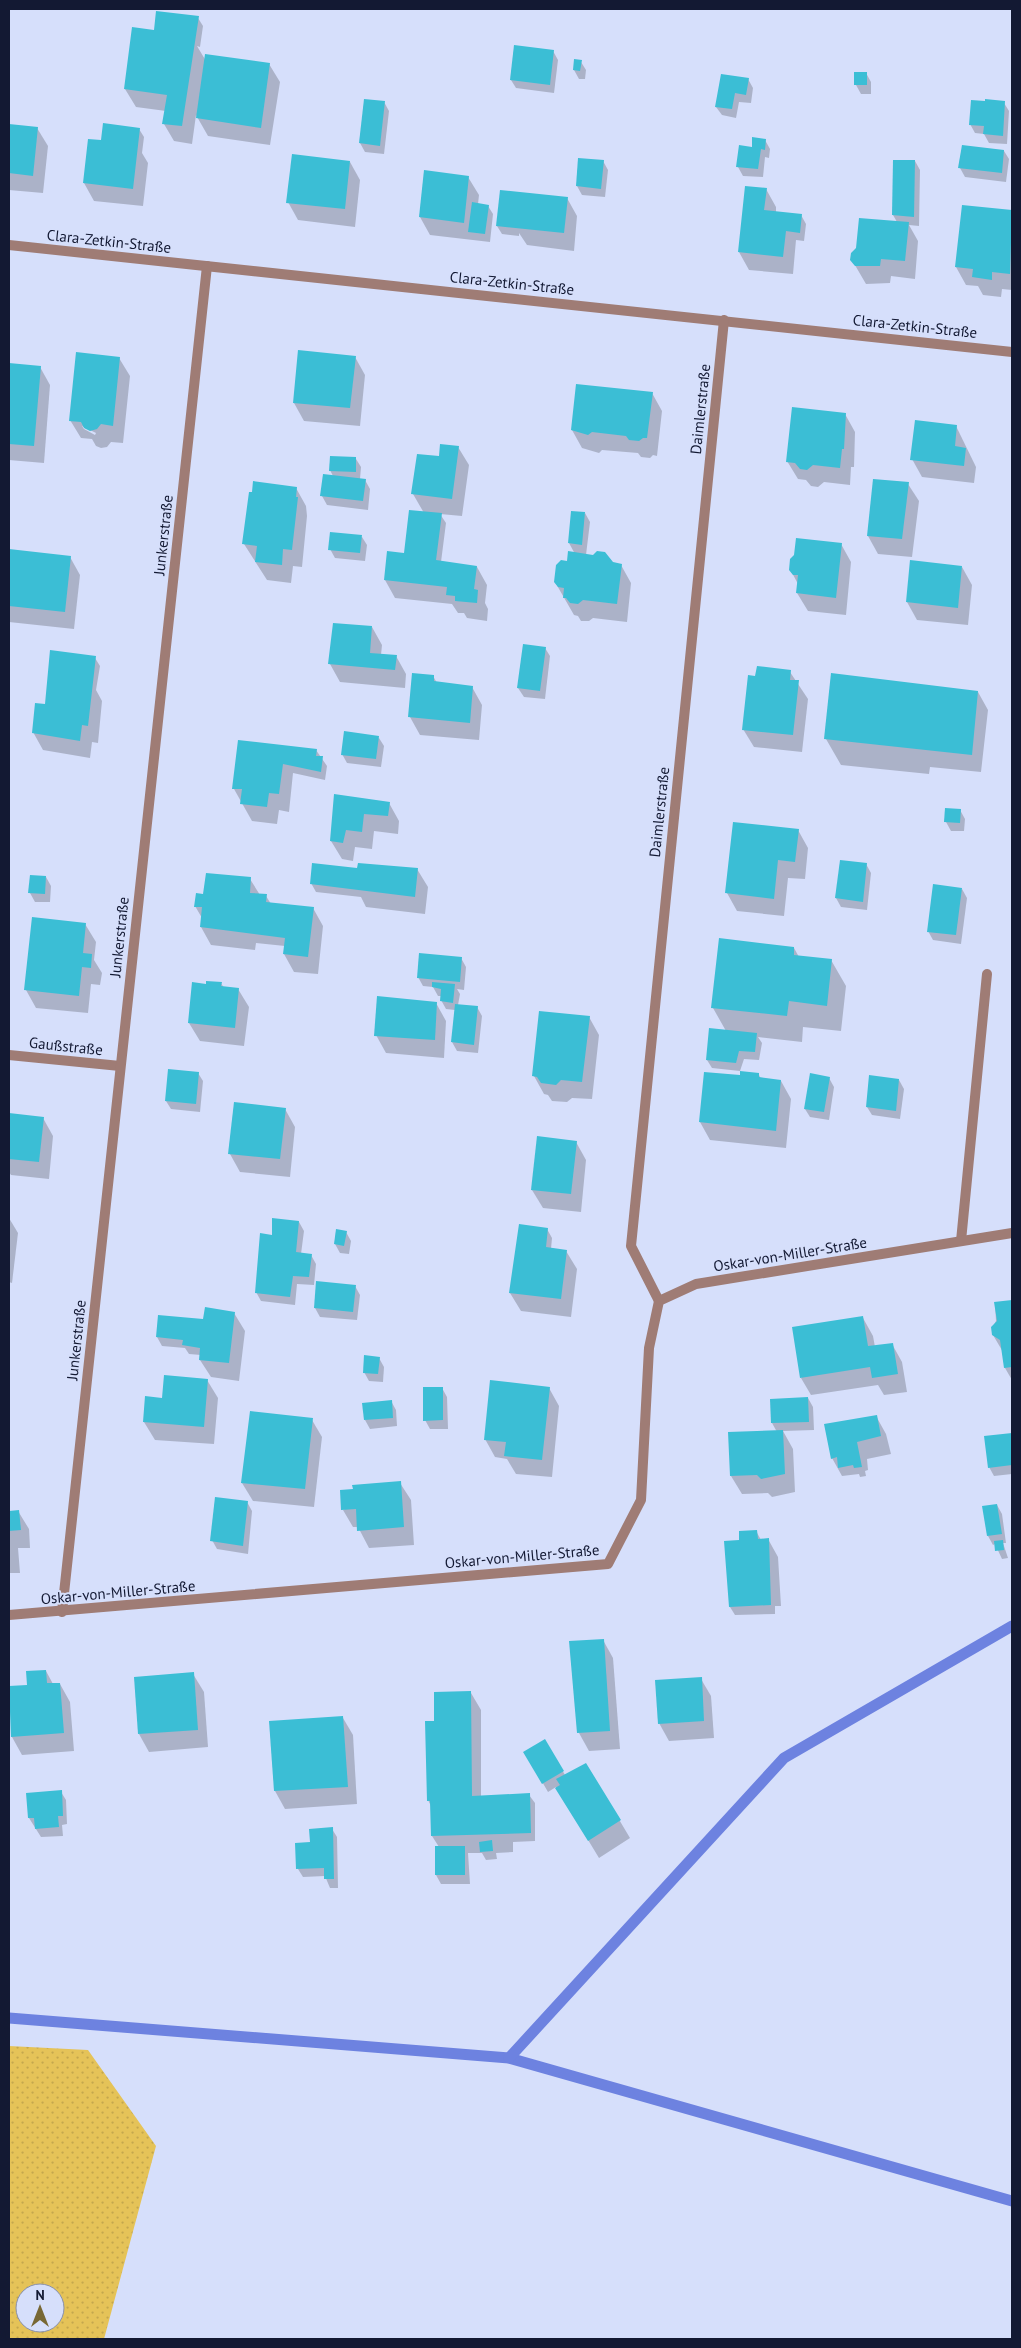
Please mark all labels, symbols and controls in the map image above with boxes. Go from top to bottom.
street label: Clara-Zetkin-Straße [46,225,172,257]
street label: Clara-Zetkin-Straße [449,267,575,299]
street label: Clara-Zetkin-Straße [852,310,978,342]
street label: Daimlerstraße [686,363,714,455]
street label: Junkerstraße [149,494,177,577]
street label: Daimlerstraße [645,766,673,858]
street label: Junkerstraße [105,896,133,979]
street label: Gaußstraße [28,1033,104,1059]
street label: Oskar-von-Miller-Straße [712,1232,868,1276]
street label: Junkerstraße [62,1299,90,1382]
street label: Oskar-von-Miller-Straße [444,1540,600,1572]
street label: Oskar-von-Miller-Straße [40,1576,196,1608]
north arrow [15,2283,65,2333]
text: N [35,2286,45,2304]

